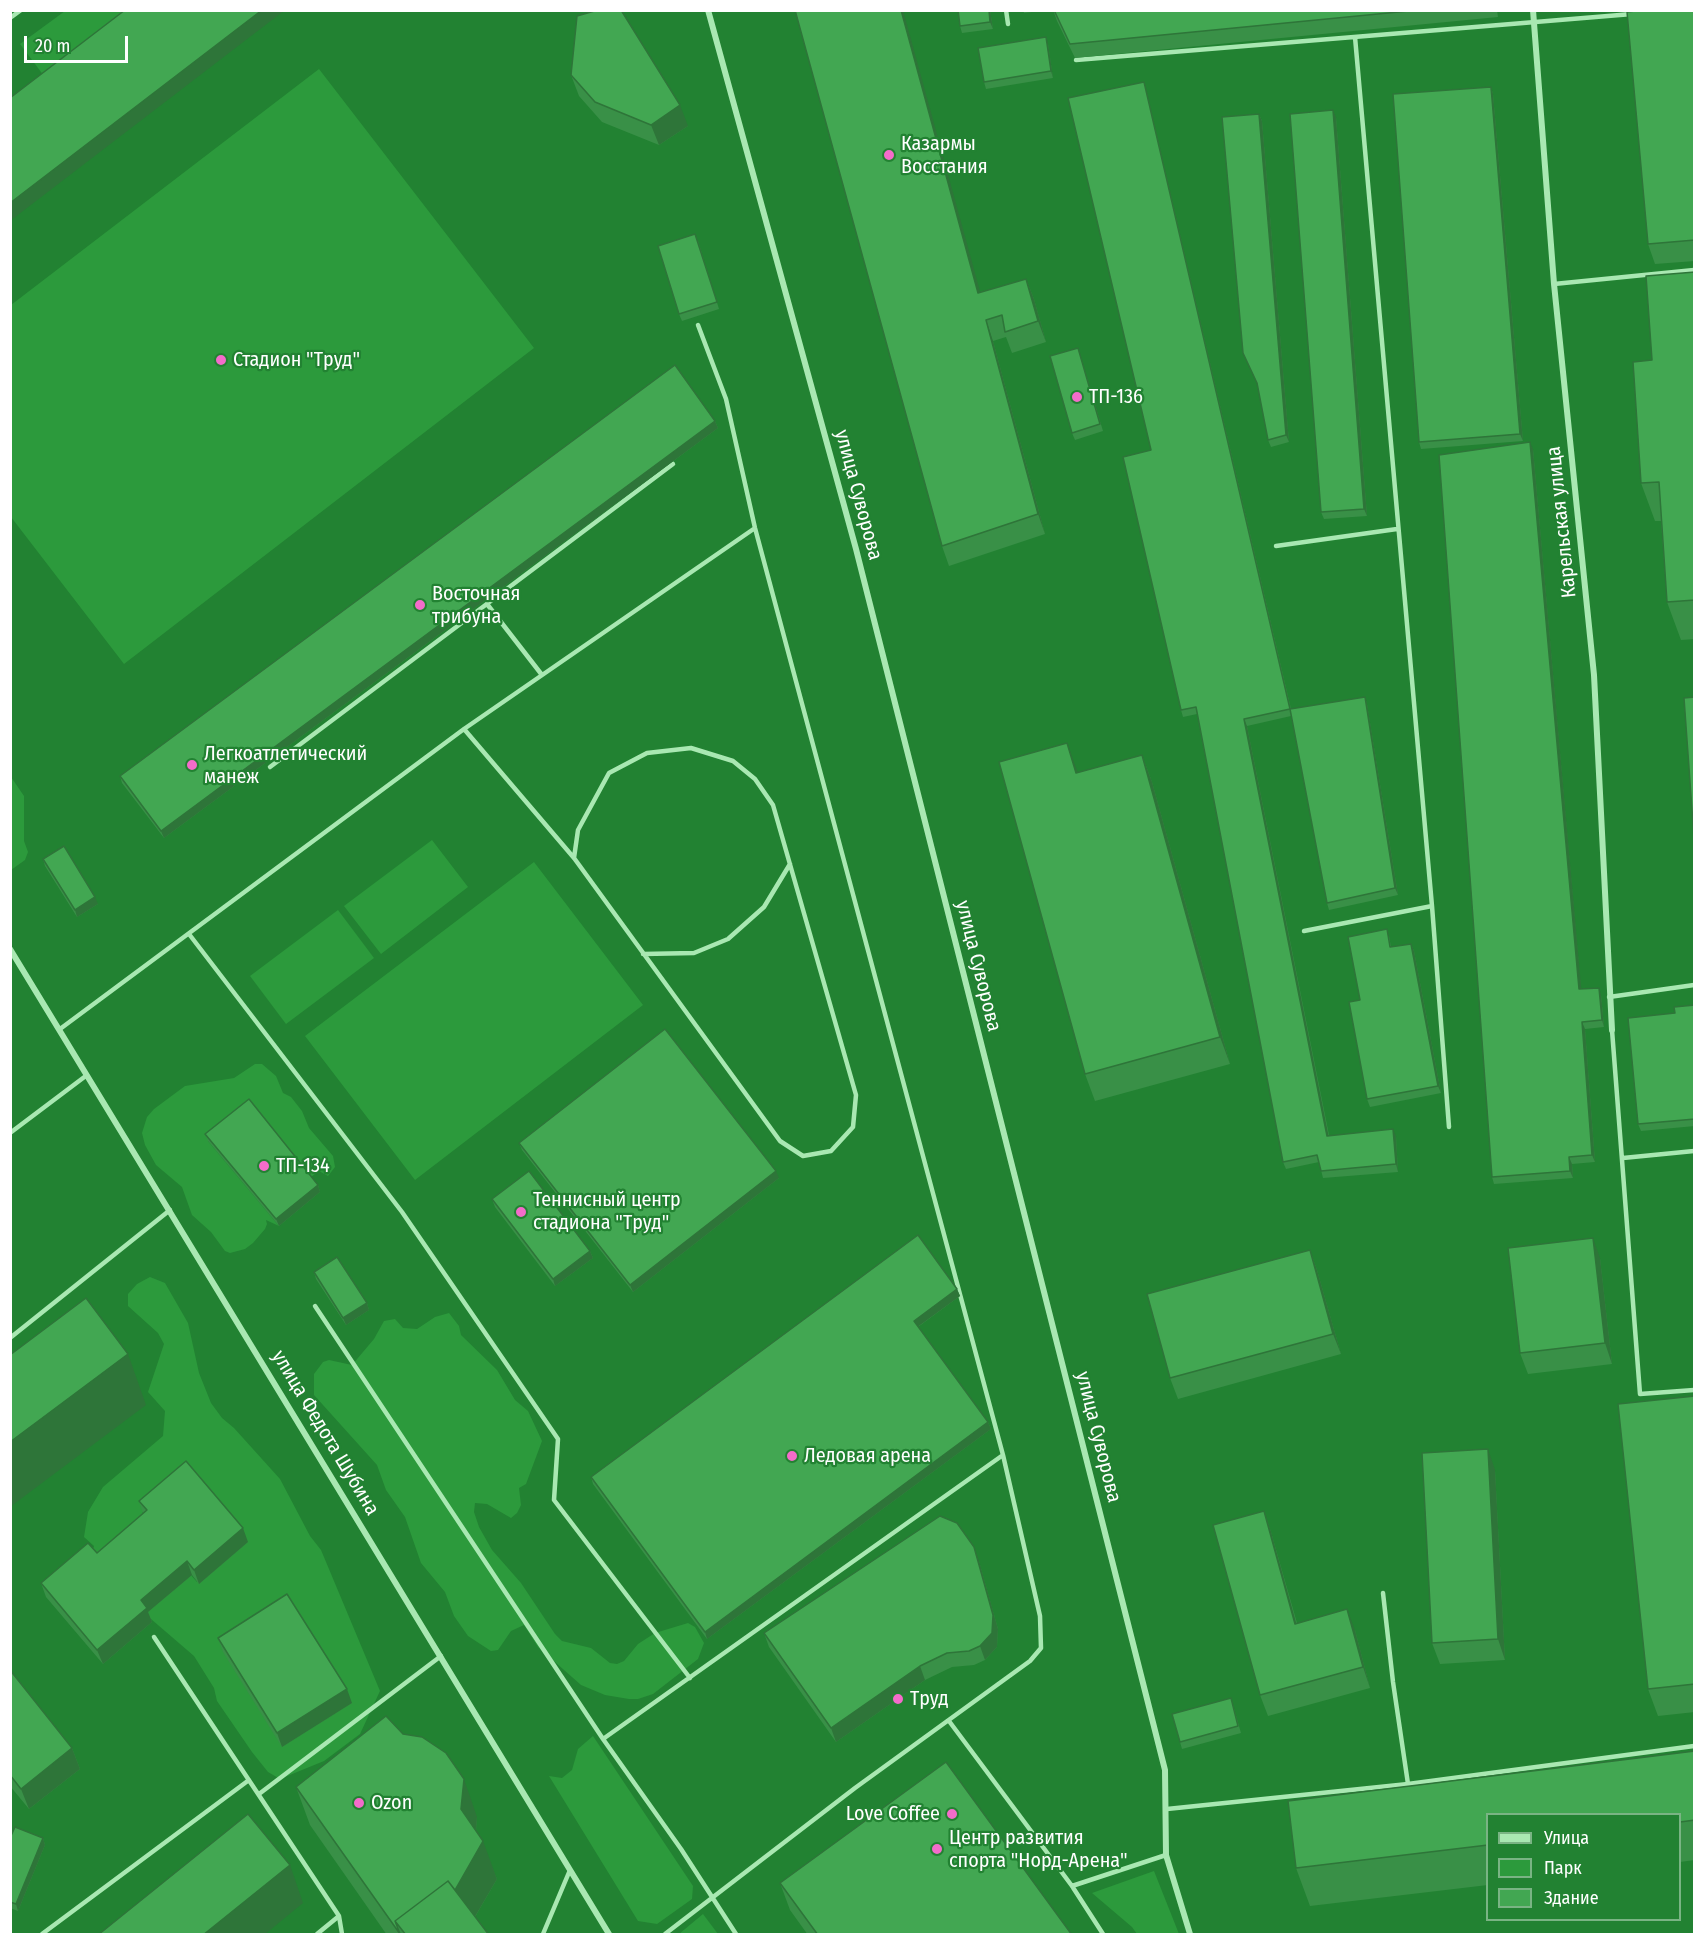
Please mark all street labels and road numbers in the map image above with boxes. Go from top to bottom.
street label: улица Суворова [829,427,887,563]
street label: Карельская улица [1542,445,1582,599]
street label: улица Суворова [950,898,1006,1034]
street label: улица Федота Шубина [266,1346,384,1520]
street label: улица Суворова [1070,1369,1126,1505]

